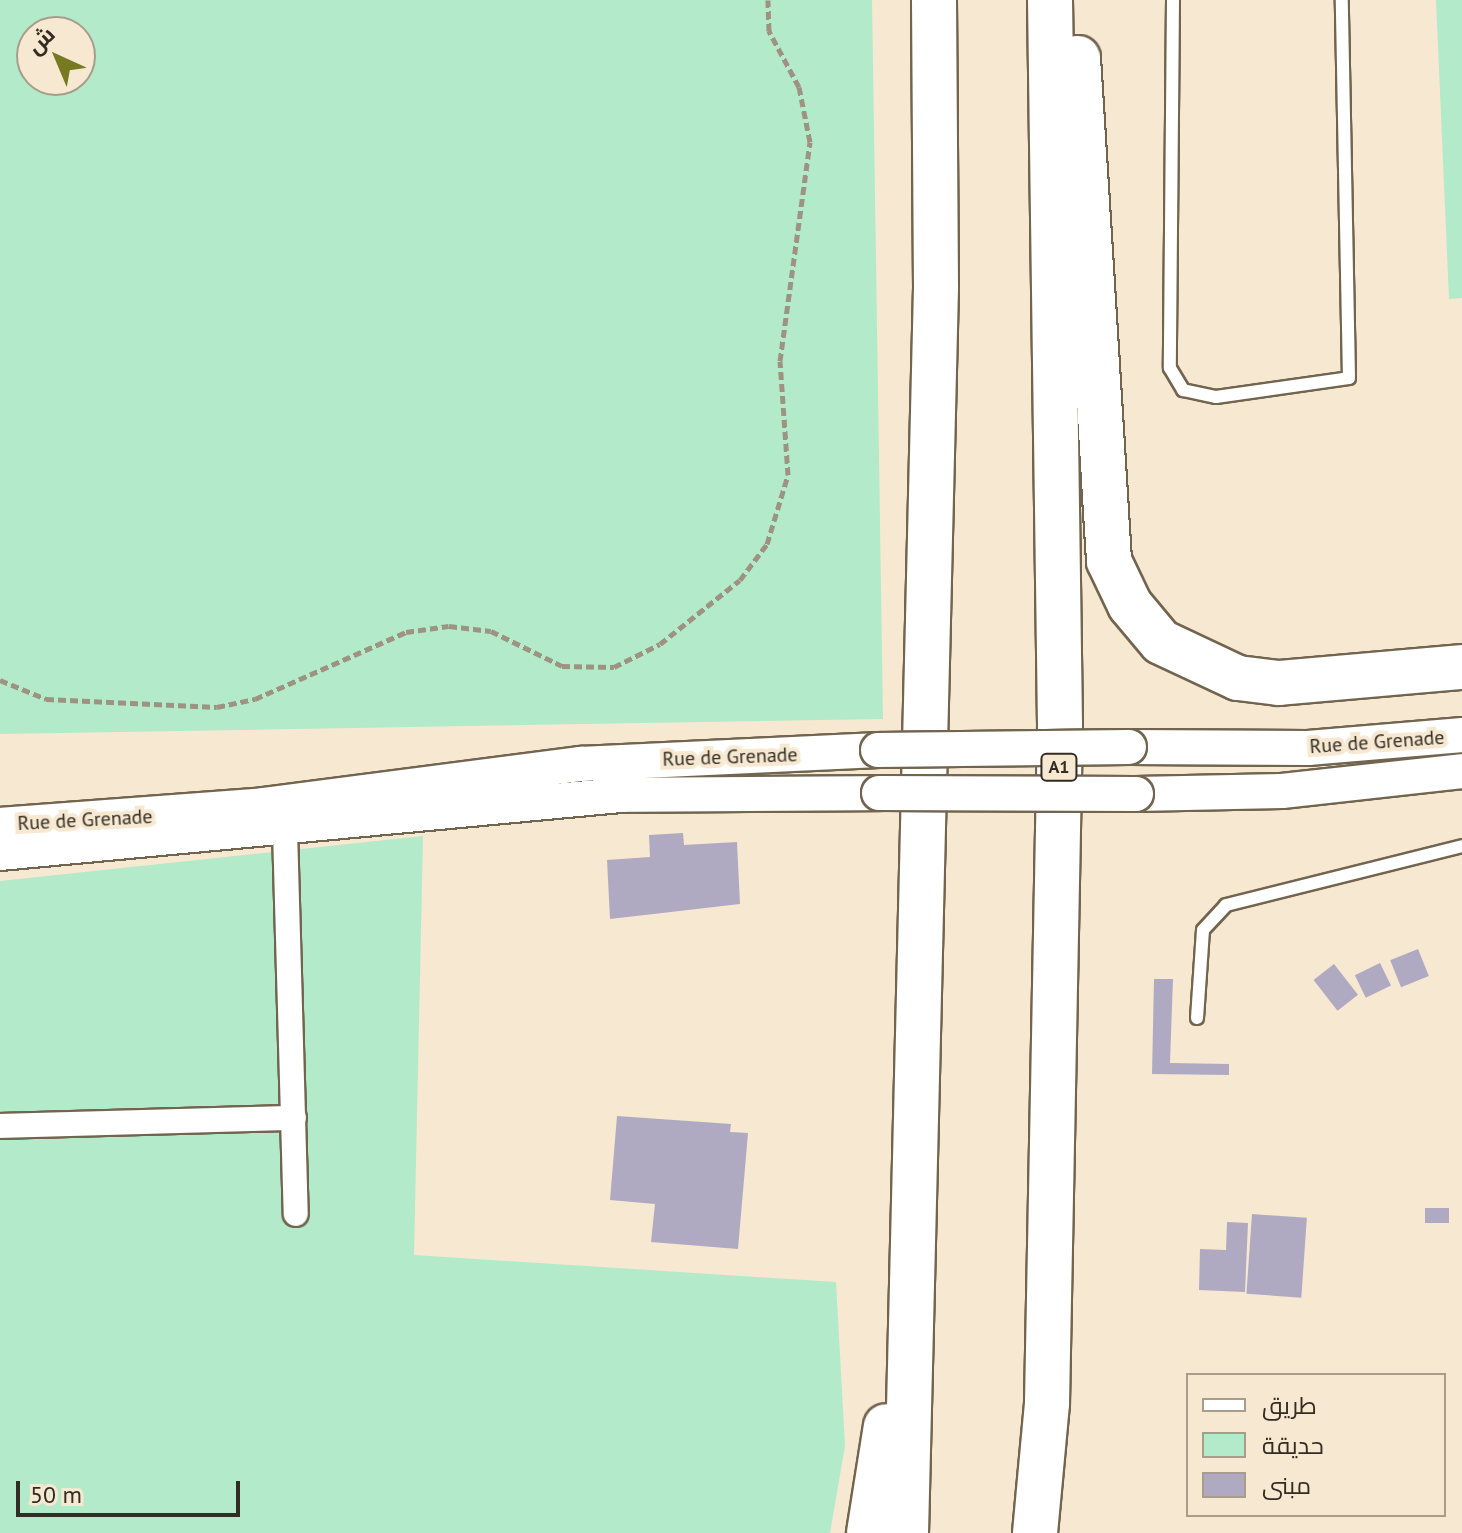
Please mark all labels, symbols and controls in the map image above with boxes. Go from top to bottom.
north arrow [16,16,96,96]
text: ش [21,20,61,60]
street label: Rue de Grenade [1309,725,1445,759]
street label: Rue de Grenade [662,743,798,771]
road number: A1 [1039,753,1079,781]
street label: Rue de Grenade [17,804,153,836]
legend [1186,1373,1446,1517]
text: طريق [1262,1390,1317,1421]
text: حديقة [1262,1430,1324,1461]
scale bar [20,1465,244,1515]
text: مبنى [1262,1470,1311,1501]
text: 50 m [30,1479,82,1510]

